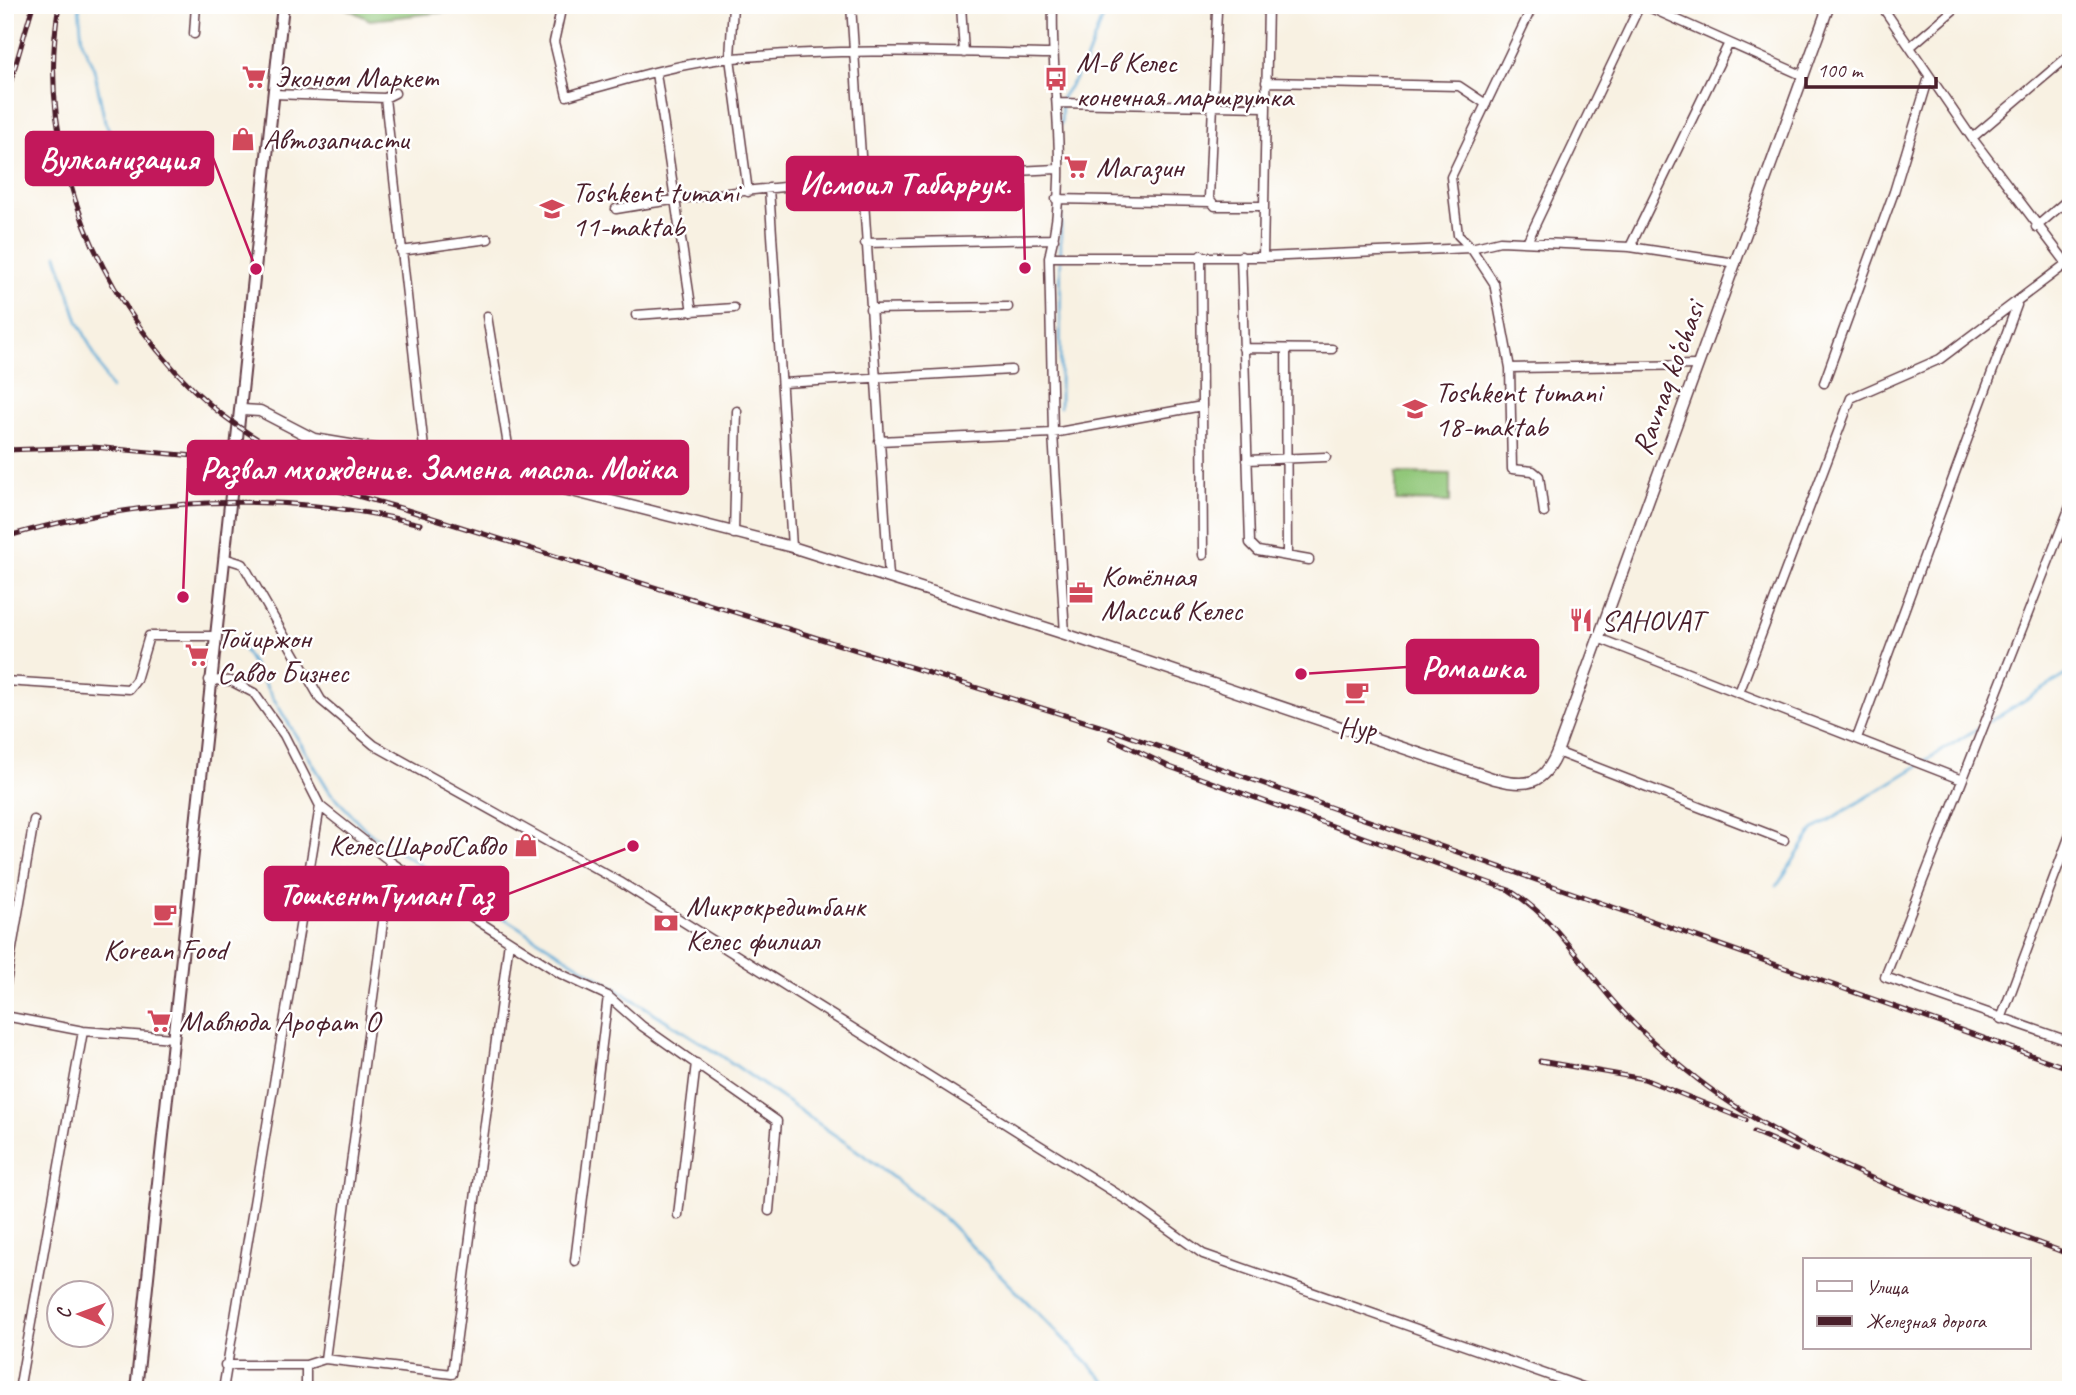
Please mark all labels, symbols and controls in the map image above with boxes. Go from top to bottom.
place label: М-в Келес конечная маршрутка [1076,43,1295,115]
scale bar [1806,46,1936,90]
text: 100 m [1817,57,1864,83]
place label: Эконом Маркет [274,58,440,96]
supermarket icon: Эконом Маркет [240,63,268,91]
bus stop icon: М-в Келес конечная маршрутка [1042,65,1070,93]
place label: Автозапчасти [263,120,411,158]
shop icon: Автозапчасти [229,125,257,153]
callout: Вулканизация [26,132,213,185]
text: Вулканизация [39,138,201,180]
place label: Магазин [1096,148,1186,186]
supermarket icon: Магазин [1062,153,1090,181]
callout: Исмоил Табаррук. [787,157,1023,210]
text: Исмоил Табаррук. [799,163,1012,204]
place label: Toshkent tumani 11-maktab [572,173,742,245]
school or university icon: Toshkent tumani 11-maktab [538,195,566,223]
street label: Ravnaq ko‘chasi [1623,293,1714,460]
place label: Toshkent tumani 18-maktab [1435,373,1605,445]
school or university icon: Toshkent tumani 18-maktab [1401,395,1429,423]
callout: Развал мхождение. Замена масла. Мойка [188,441,688,494]
text: Развал мхождение. Замена масла. Мойка [200,448,679,490]
place label: Котёлная Массив Келес [1101,557,1244,629]
office icon: Котёлная Массив Келес [1067,579,1095,607]
place label: SAHOVAT [1601,601,1710,639]
restaurant icon: SAHOVAT [1567,606,1595,634]
place label: Тойиржон Савдо Бизнес [217,619,350,691]
callout: Ромашка [1407,640,1538,693]
supermarket icon: Тойиржон Савдо Бизнес [183,641,211,669]
text: Ромашка [1421,647,1528,688]
cafe icon: Нур [1343,678,1371,706]
place label: Нур [1338,708,1378,746]
place label: КелесШаробСавдо [329,826,507,864]
shop icon: КелесШаробСавдо [512,831,540,859]
callout: ТошкентТуманГаз [265,867,508,920]
text: ТошкентТуманГаз [279,874,496,916]
place label: Микрокредитбанк Келес филиал [686,887,867,959]
cafe icon: Korean Food [151,900,179,928]
bank icon: Микрокредитбанк Келес филиал [652,909,680,937]
place label: Korean Food [103,930,231,968]
place label: Мавлюда Арофат О [179,1002,383,1040]
supermarket icon: Мавлюда Арофат О [145,1007,173,1035]
legend [1803,1258,2030,1350]
text: Улица [1866,1274,1909,1300]
north arrow [46,1280,116,1350]
text: С [52,1306,76,1319]
text: Железная дорога [1866,1308,1987,1334]

